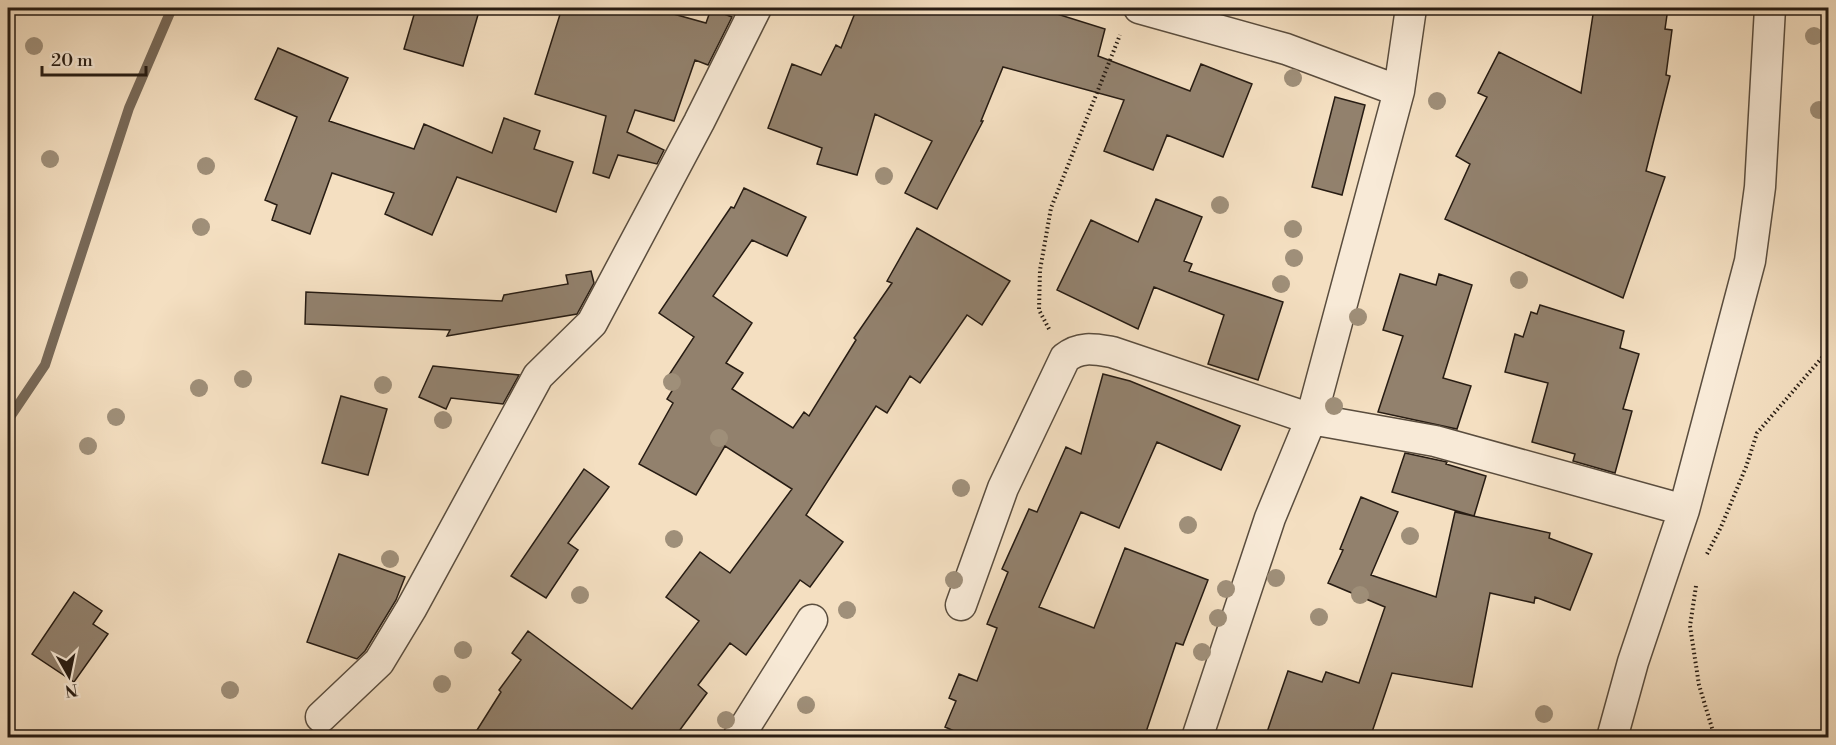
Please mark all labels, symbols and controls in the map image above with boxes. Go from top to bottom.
scale bar [42,39,146,77]
text: 20 m [51,49,93,72]
north arrow [39,646,99,706]
text: N [63,679,79,701]

